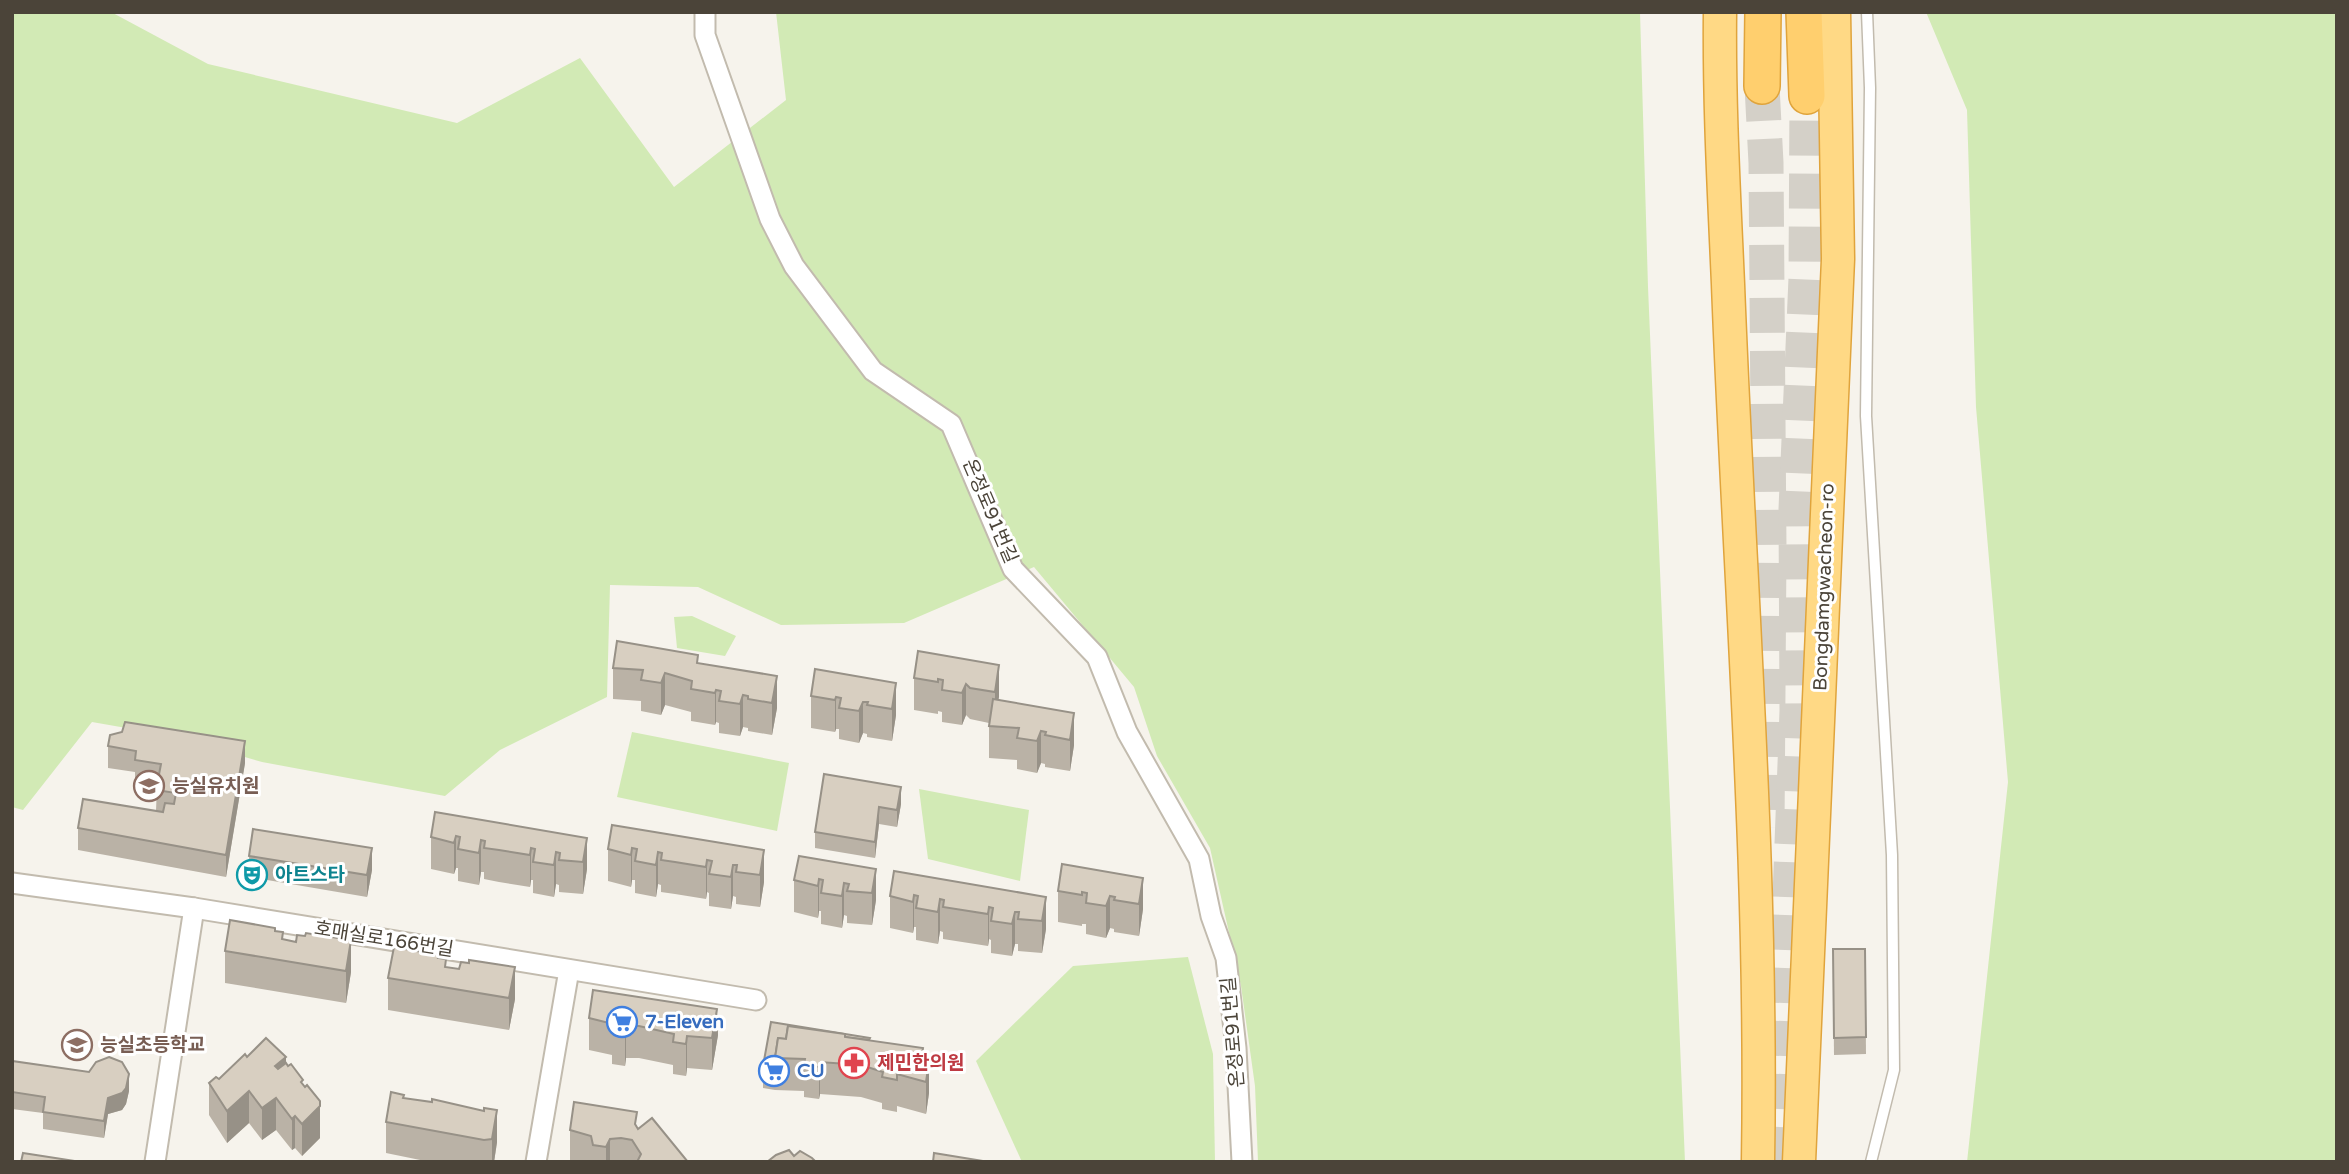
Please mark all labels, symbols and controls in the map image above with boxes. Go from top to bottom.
street label: 온정로91번길 [958,455,1022,567]
street label: Bongdamgwacheon-ro [1809,483,1839,691]
school or university icon: 능실유치원 [132,769,166,803]
place label: 능실유치원 [172,775,259,797]
theatre icon: 아트스타 [235,858,269,892]
place label: 아트스타 [275,864,345,886]
street label: 호매실로166번길 [313,917,455,961]
street label: 온정로91번길 [1217,976,1249,1088]
supermarket icon: 7-Eleven [605,1005,639,1039]
place label: 7-Eleven [645,1011,724,1033]
school or university icon: 능실초등학교 [60,1028,94,1062]
place label: 능실초등학교 [100,1034,205,1056]
pharmacy icon: 제민한의원 [837,1046,871,1080]
place label: 제민한의원 [877,1052,964,1074]
supermarket icon: CU [757,1054,791,1088]
place label: CU [797,1060,825,1082]

